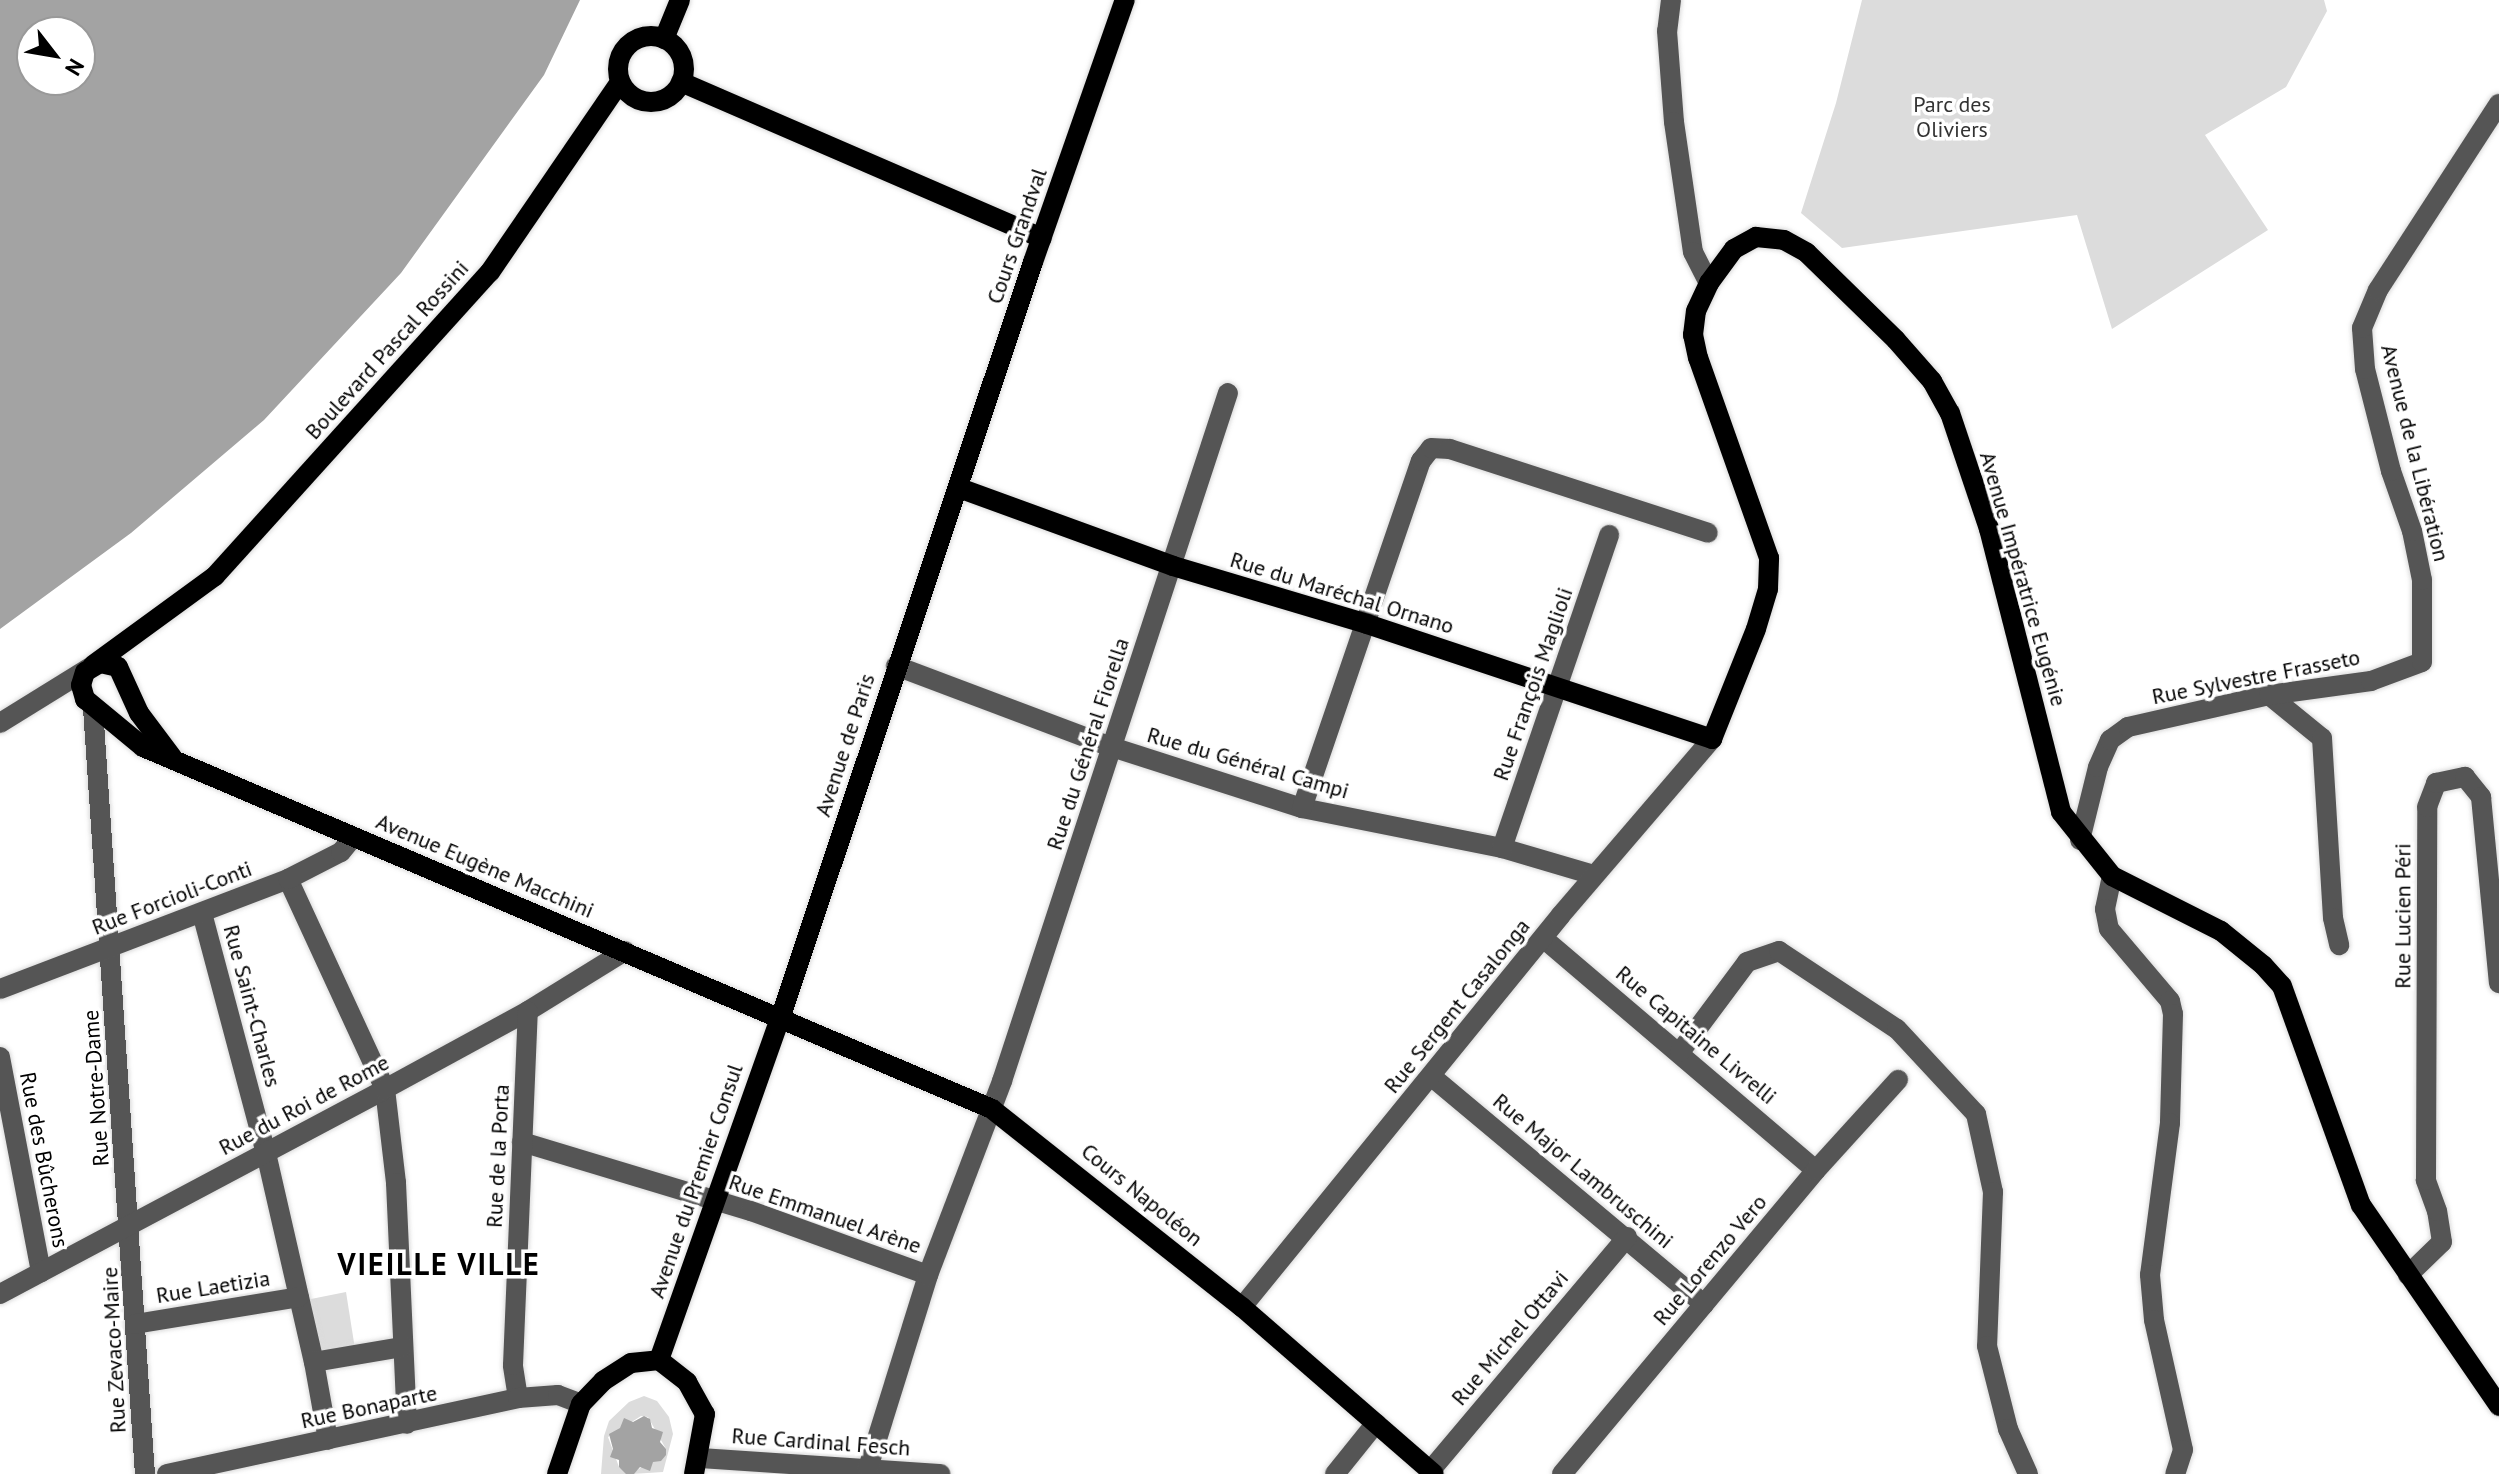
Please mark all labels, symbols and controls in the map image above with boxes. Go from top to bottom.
north arrow [16,16,96,96]
text: N [59,54,91,81]
park label: Parc des Oliviers [1913,91,1991,142]
street label: Cours Grandval [981,165,1053,307]
street label: Boulevard Pascal Rossini [300,255,474,445]
street label: Avenue de la Libération [2375,342,2455,564]
street label: Avenue Impératrice Eugénie [1974,449,2072,709]
street label: Rue du Maréchal Ornano [1227,546,1457,640]
street label: Rue François Maglioli [1488,584,1578,784]
street label: Rue du Général Fiorella [1041,635,1135,853]
street label: Rue Sylvestre Frasseto [2150,644,2362,710]
street label: Avenue de Paris [809,670,881,820]
street label: Rue du Général Campi [1144,722,1352,804]
street label: Avenue Eugène Macchini [372,808,598,924]
street label: Rue Lucien Péri [2390,843,2416,989]
street label: Rue Forcioli-Conti [88,855,256,941]
street label: Rue Sergent Casalonga [1379,913,1535,1099]
street label: Rue Saint-Charles [218,922,286,1090]
street label: Rue Capitaine Livrelli [1610,960,1782,1110]
street label: Rue Notre-Dame [77,1009,115,1167]
street label: Rue du Roi de Rome [214,1049,394,1161]
street label: Avenue du Premier Consul [644,1061,748,1301]
street label: Rue des Bûcherons [14,1070,74,1250]
street label: Rue de la Porta [481,1084,515,1228]
street label: Rue Major Lambruschini [1488,1088,1678,1254]
street label: Cours Napoléon [1076,1138,1208,1252]
street label: Rue Emmanuel Arène [725,1169,925,1259]
street label: Rue Lorenzo Vero [1647,1189,1773,1331]
district label: VIEILLE VILLE [337,1246,541,1282]
street label: Rue Laetizia [154,1265,272,1309]
street label: Rue Michel Ottavi [1446,1265,1574,1411]
street label: Rue Zevaco-Maire [96,1266,132,1434]
street label: Rue Bonaparte [298,1380,440,1434]
street label: Rue Cardinal Fesch [731,1423,911,1461]

